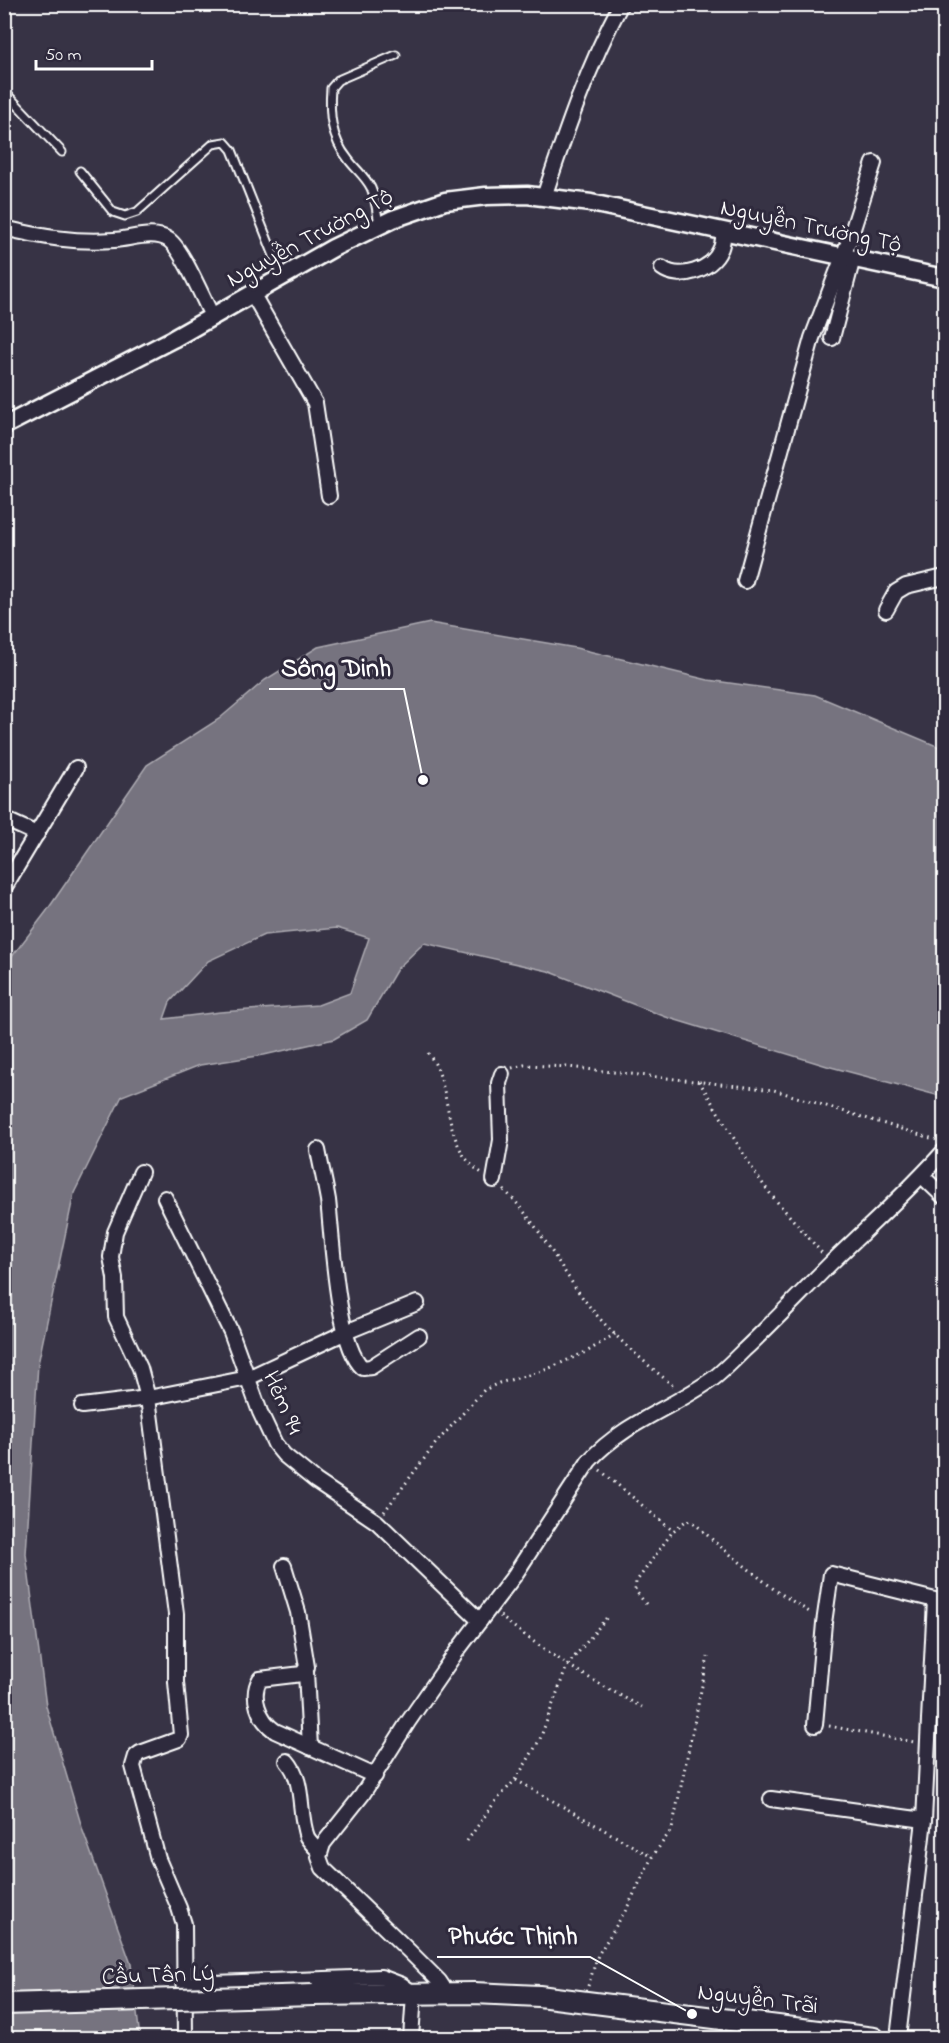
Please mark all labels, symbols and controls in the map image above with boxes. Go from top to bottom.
scale bar [36,33,152,71]
text: 50 m [45,43,82,69]
street label: Nguyễn Trường Tộ [221,180,400,299]
street label: Nguyễn Trường Tộ [717,191,904,265]
callout: Sông Dinh [269,645,404,689]
text: Sông Dinh [281,651,391,690]
street label: Hẻm 94 [252,1366,311,1441]
callout: Phước Thịnh [437,1913,590,1957]
text: Phước Thịnh [448,1919,578,1957]
street label: Cầu Tân Lý [101,1957,215,1997]
street label: Nguyễn Trãi [695,1976,820,2026]

